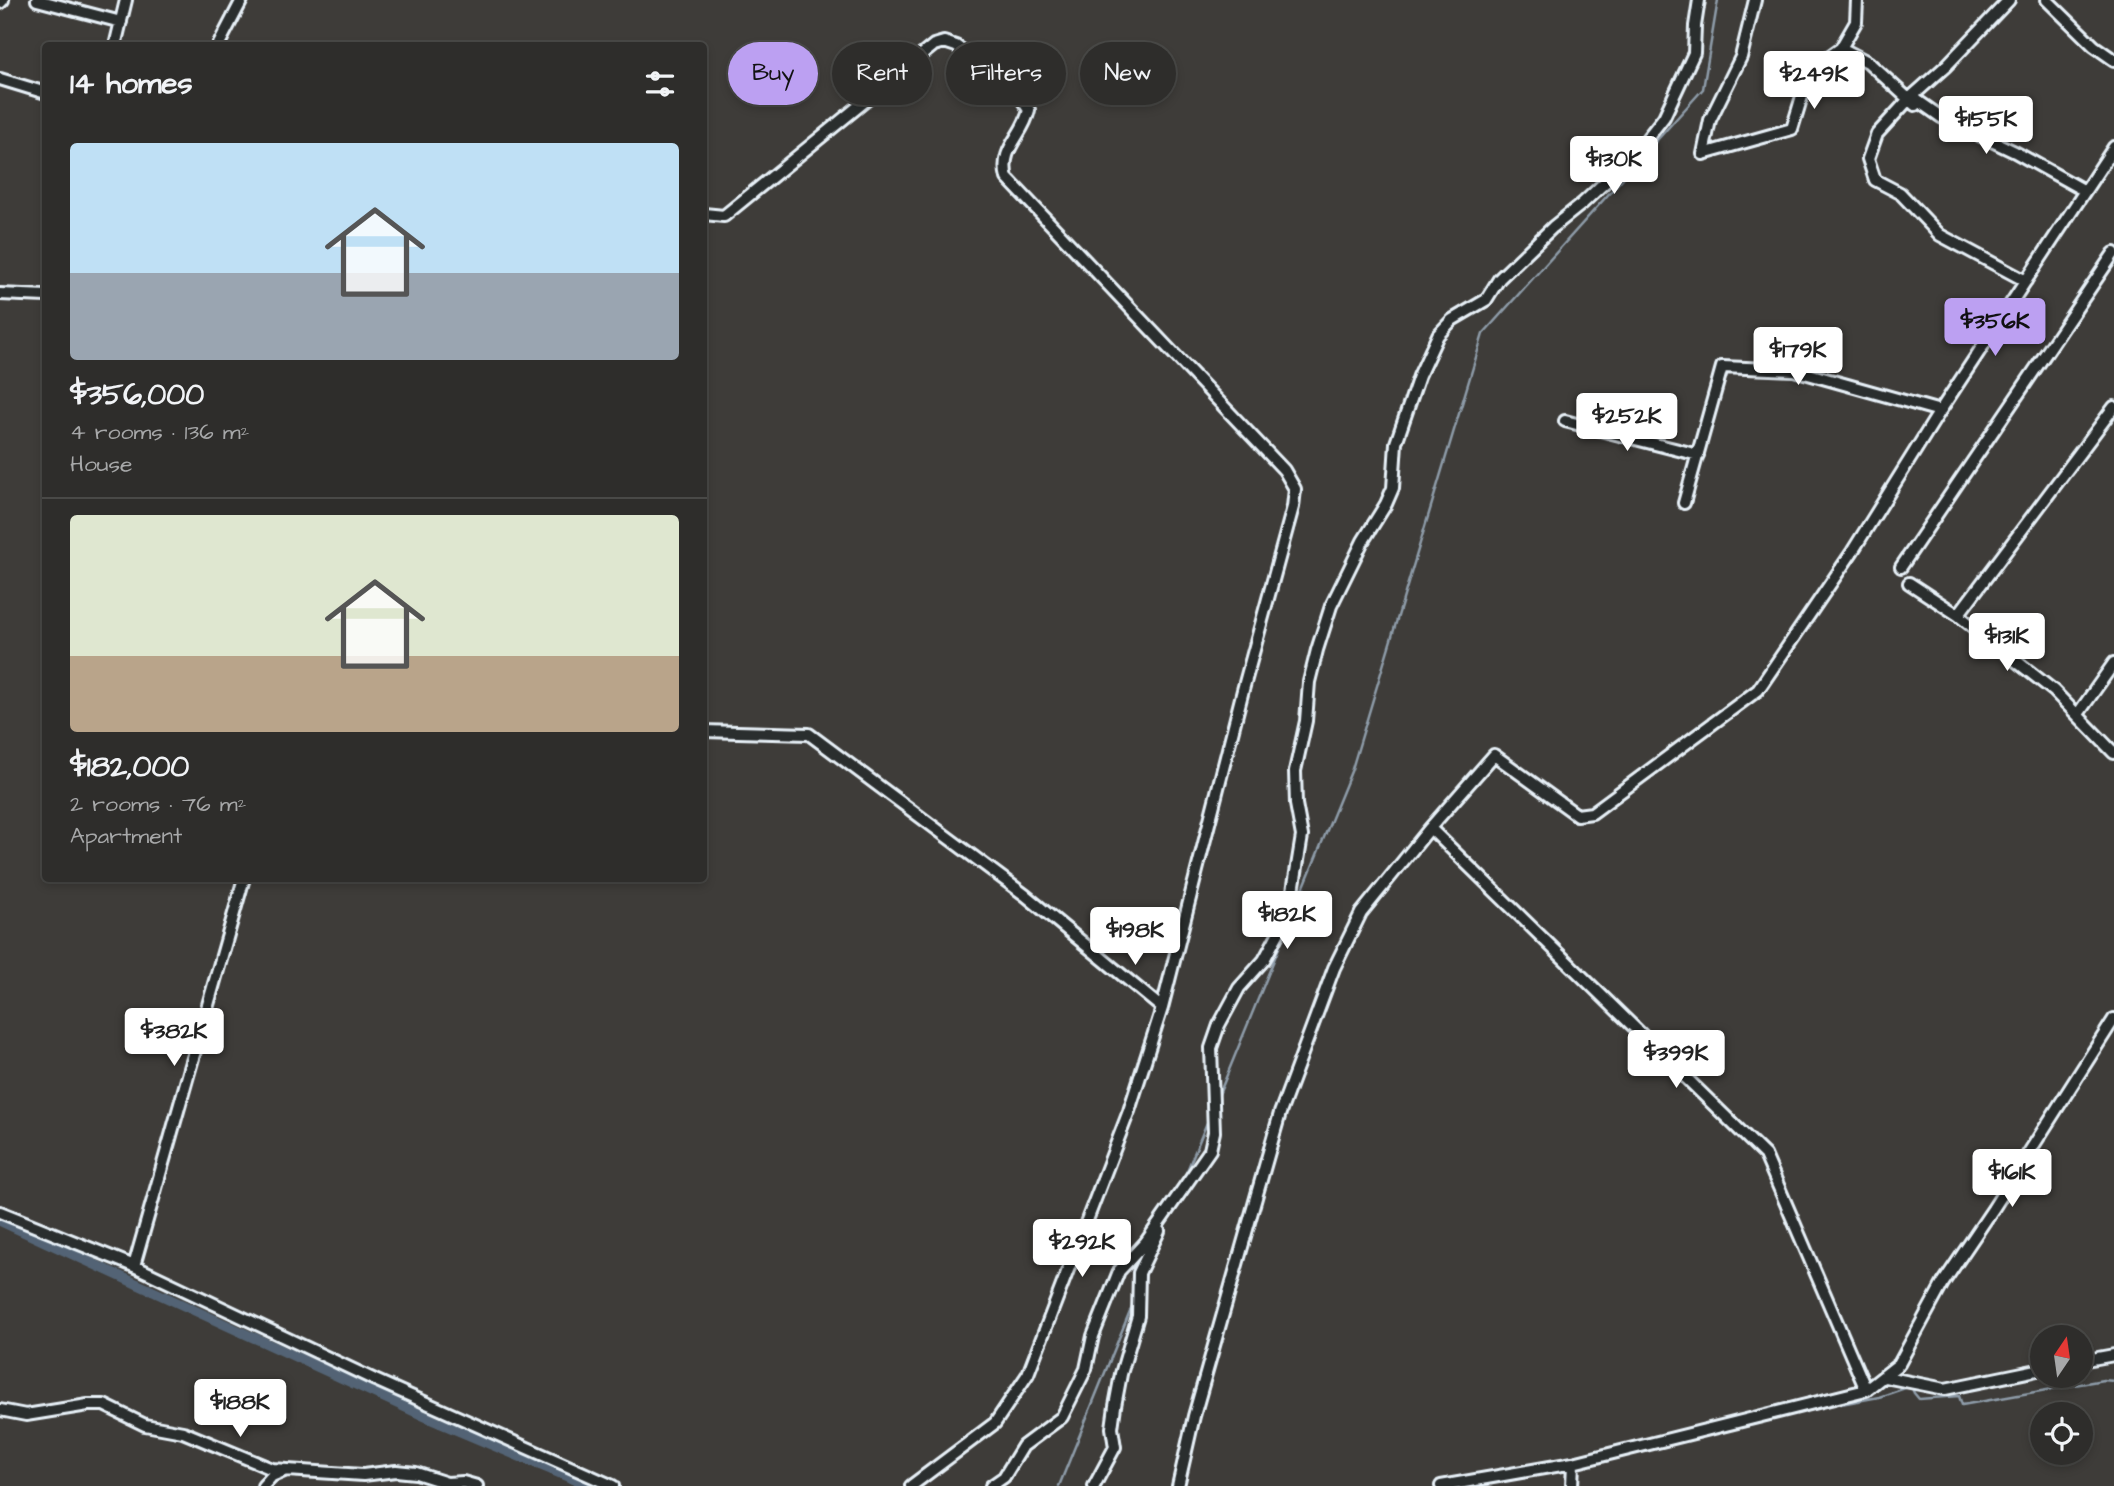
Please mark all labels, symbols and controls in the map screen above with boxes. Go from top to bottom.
chip: Buy [728,42,818,105]
chip: Rent [832,42,932,105]
chip: Filters [946,42,1066,105]
chip: New [1080,42,1176,105]
pin: $249K [1765,52,1863,111]
text: $249K [1780,58,1848,90]
text: 14 homes [70,63,193,105]
icon: filters [641,65,679,103]
pin: $155K [1937,96,2035,156]
text: $155K [1955,103,2017,135]
pin: $130K [1565,136,1663,196]
text: $130K [1586,143,1642,175]
icon: home [312,189,438,315]
pin: $356K [1946,298,2044,358]
text: $356K [1960,305,2030,337]
pin: $179K [1749,328,1847,387]
text: $179K [1770,334,1826,366]
text: $356,000 [70,374,204,416]
pin: $252K [1578,393,1676,453]
text: $252K [1592,400,1662,432]
text: 4 rooms · 136 m² [70,416,249,448]
text: House [70,448,133,480]
icon: home [312,561,438,687]
pin: $131K [1958,614,2056,673]
text: $131K [1985,620,2029,652]
text: $182,000 [70,746,189,788]
text: 2 rooms · 76 m² [70,788,246,820]
text: Apartment [70,820,182,852]
pin: $182K [1238,892,1336,951]
text: $182K [1258,898,1316,930]
pin: $198K [1086,908,1184,967]
text: $198K [1106,914,1164,946]
pin: $382K [125,1009,223,1068]
text: $382K [141,1015,207,1047]
pin: $399K [1627,1030,1725,1090]
text: $399K [1644,1037,1708,1069]
pin: $161K [1963,1150,2061,1209]
text: $161K [1988,1156,2036,1188]
pin: $292K [1033,1220,1131,1279]
text: $292K [1049,1226,1115,1258]
north arrow [2030,1325,2093,1388]
map controls [2030,1325,2093,1465]
pin: $188K [191,1380,289,1439]
text: $188K [210,1386,270,1418]
button: locate [2030,1402,2093,1465]

